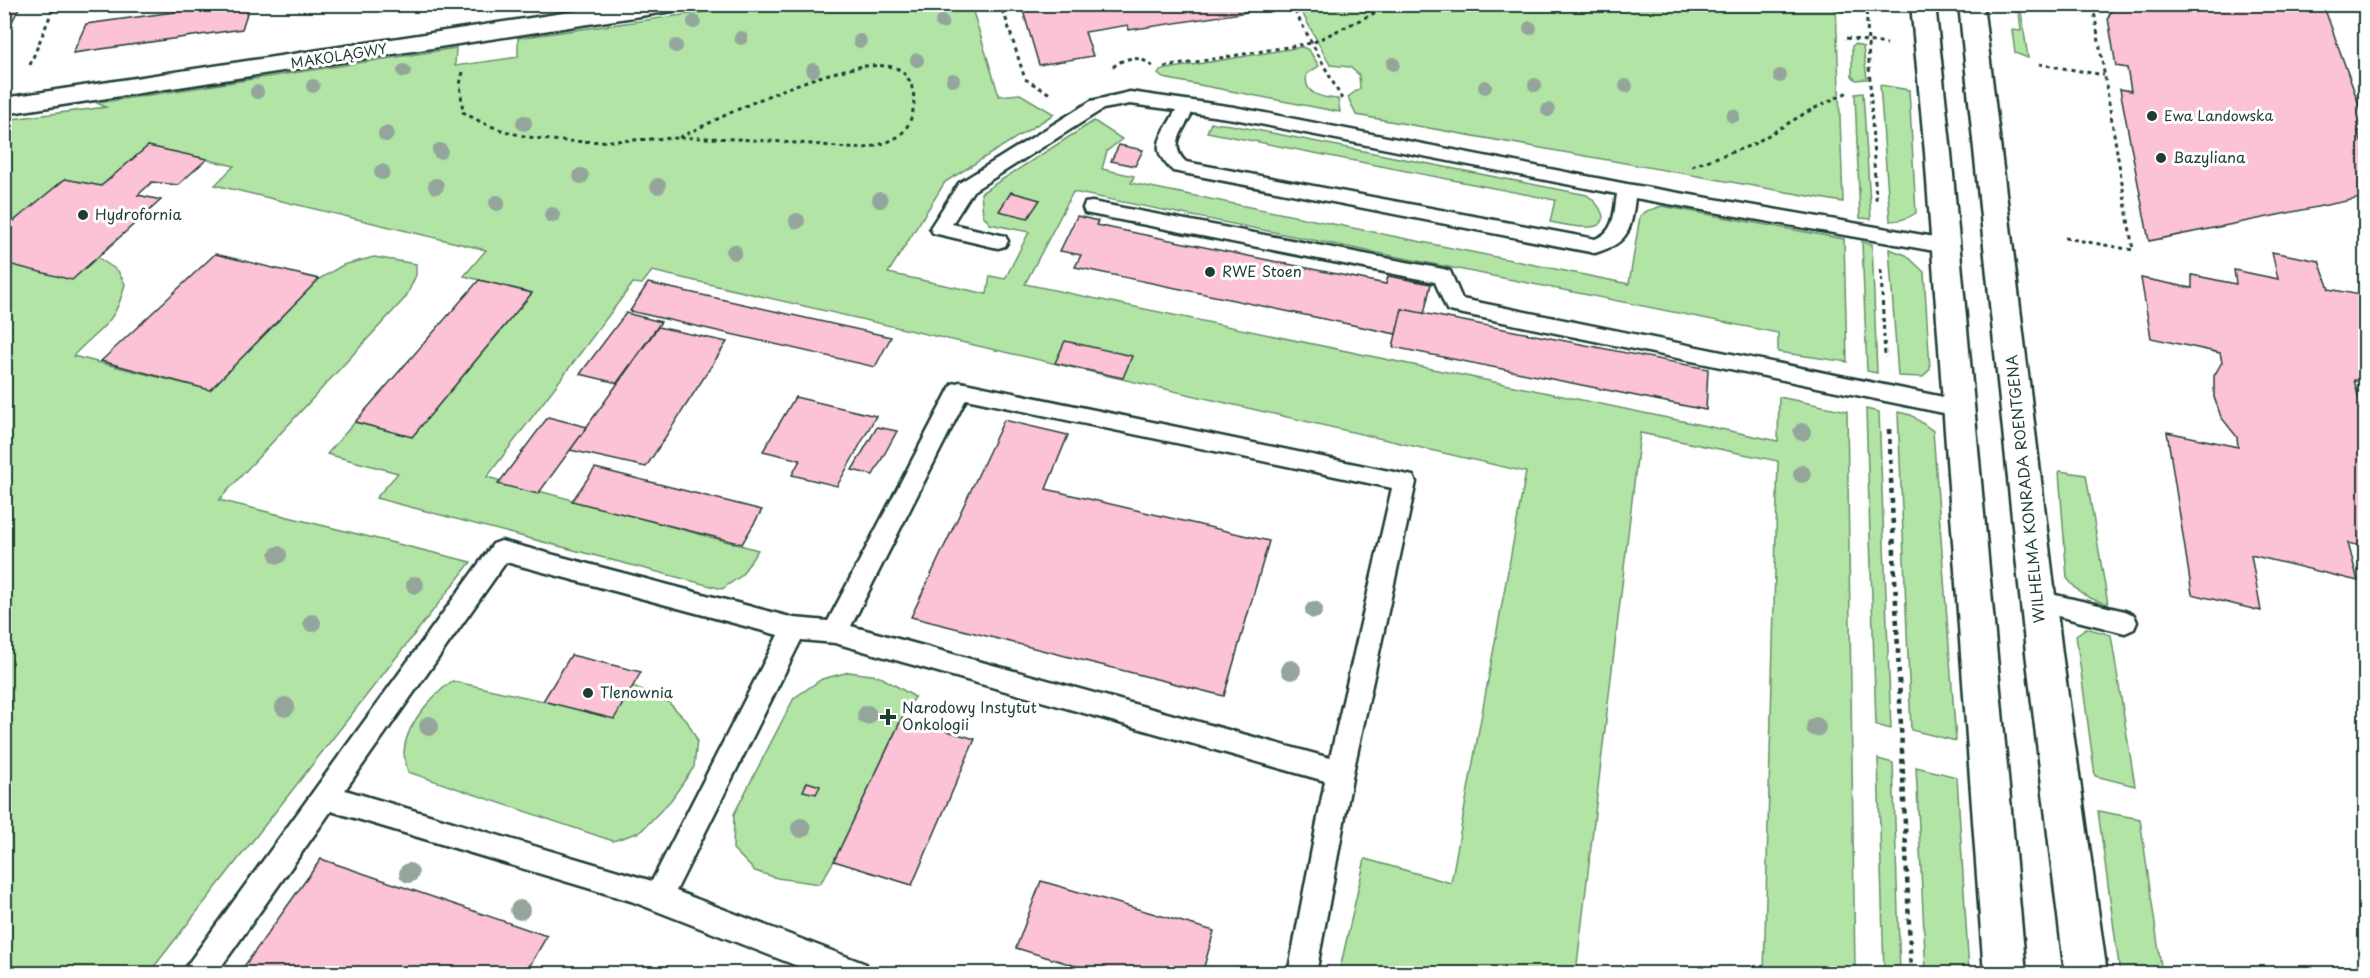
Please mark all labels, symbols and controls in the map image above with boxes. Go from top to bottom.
street label: MAKOLĄGWY [289,37,389,74]
place label: Ewa Landowska [2164,105,2273,126]
marker: Ewa Landowska [2145,109,2159,123]
place label: Bazyliana [2173,145,2246,168]
marker: Bazyliana [2154,151,2168,165]
place label: Hydrofornia [95,202,182,225]
marker: Hydrofornia [76,208,90,222]
place label: RWE Stoen [1222,259,1302,282]
marker: RWE Stoen [1203,265,1217,279]
street label: WILHELMA KONRADA ROENTGENA [1999,354,2050,624]
place label: Tlenownia [600,680,674,703]
marker: Tlenownia [581,686,595,700]
place label: Narodowy Instytut Onkologii [902,695,1037,735]
marker: Narodowy Instytut Onkologii [879,708,897,726]

